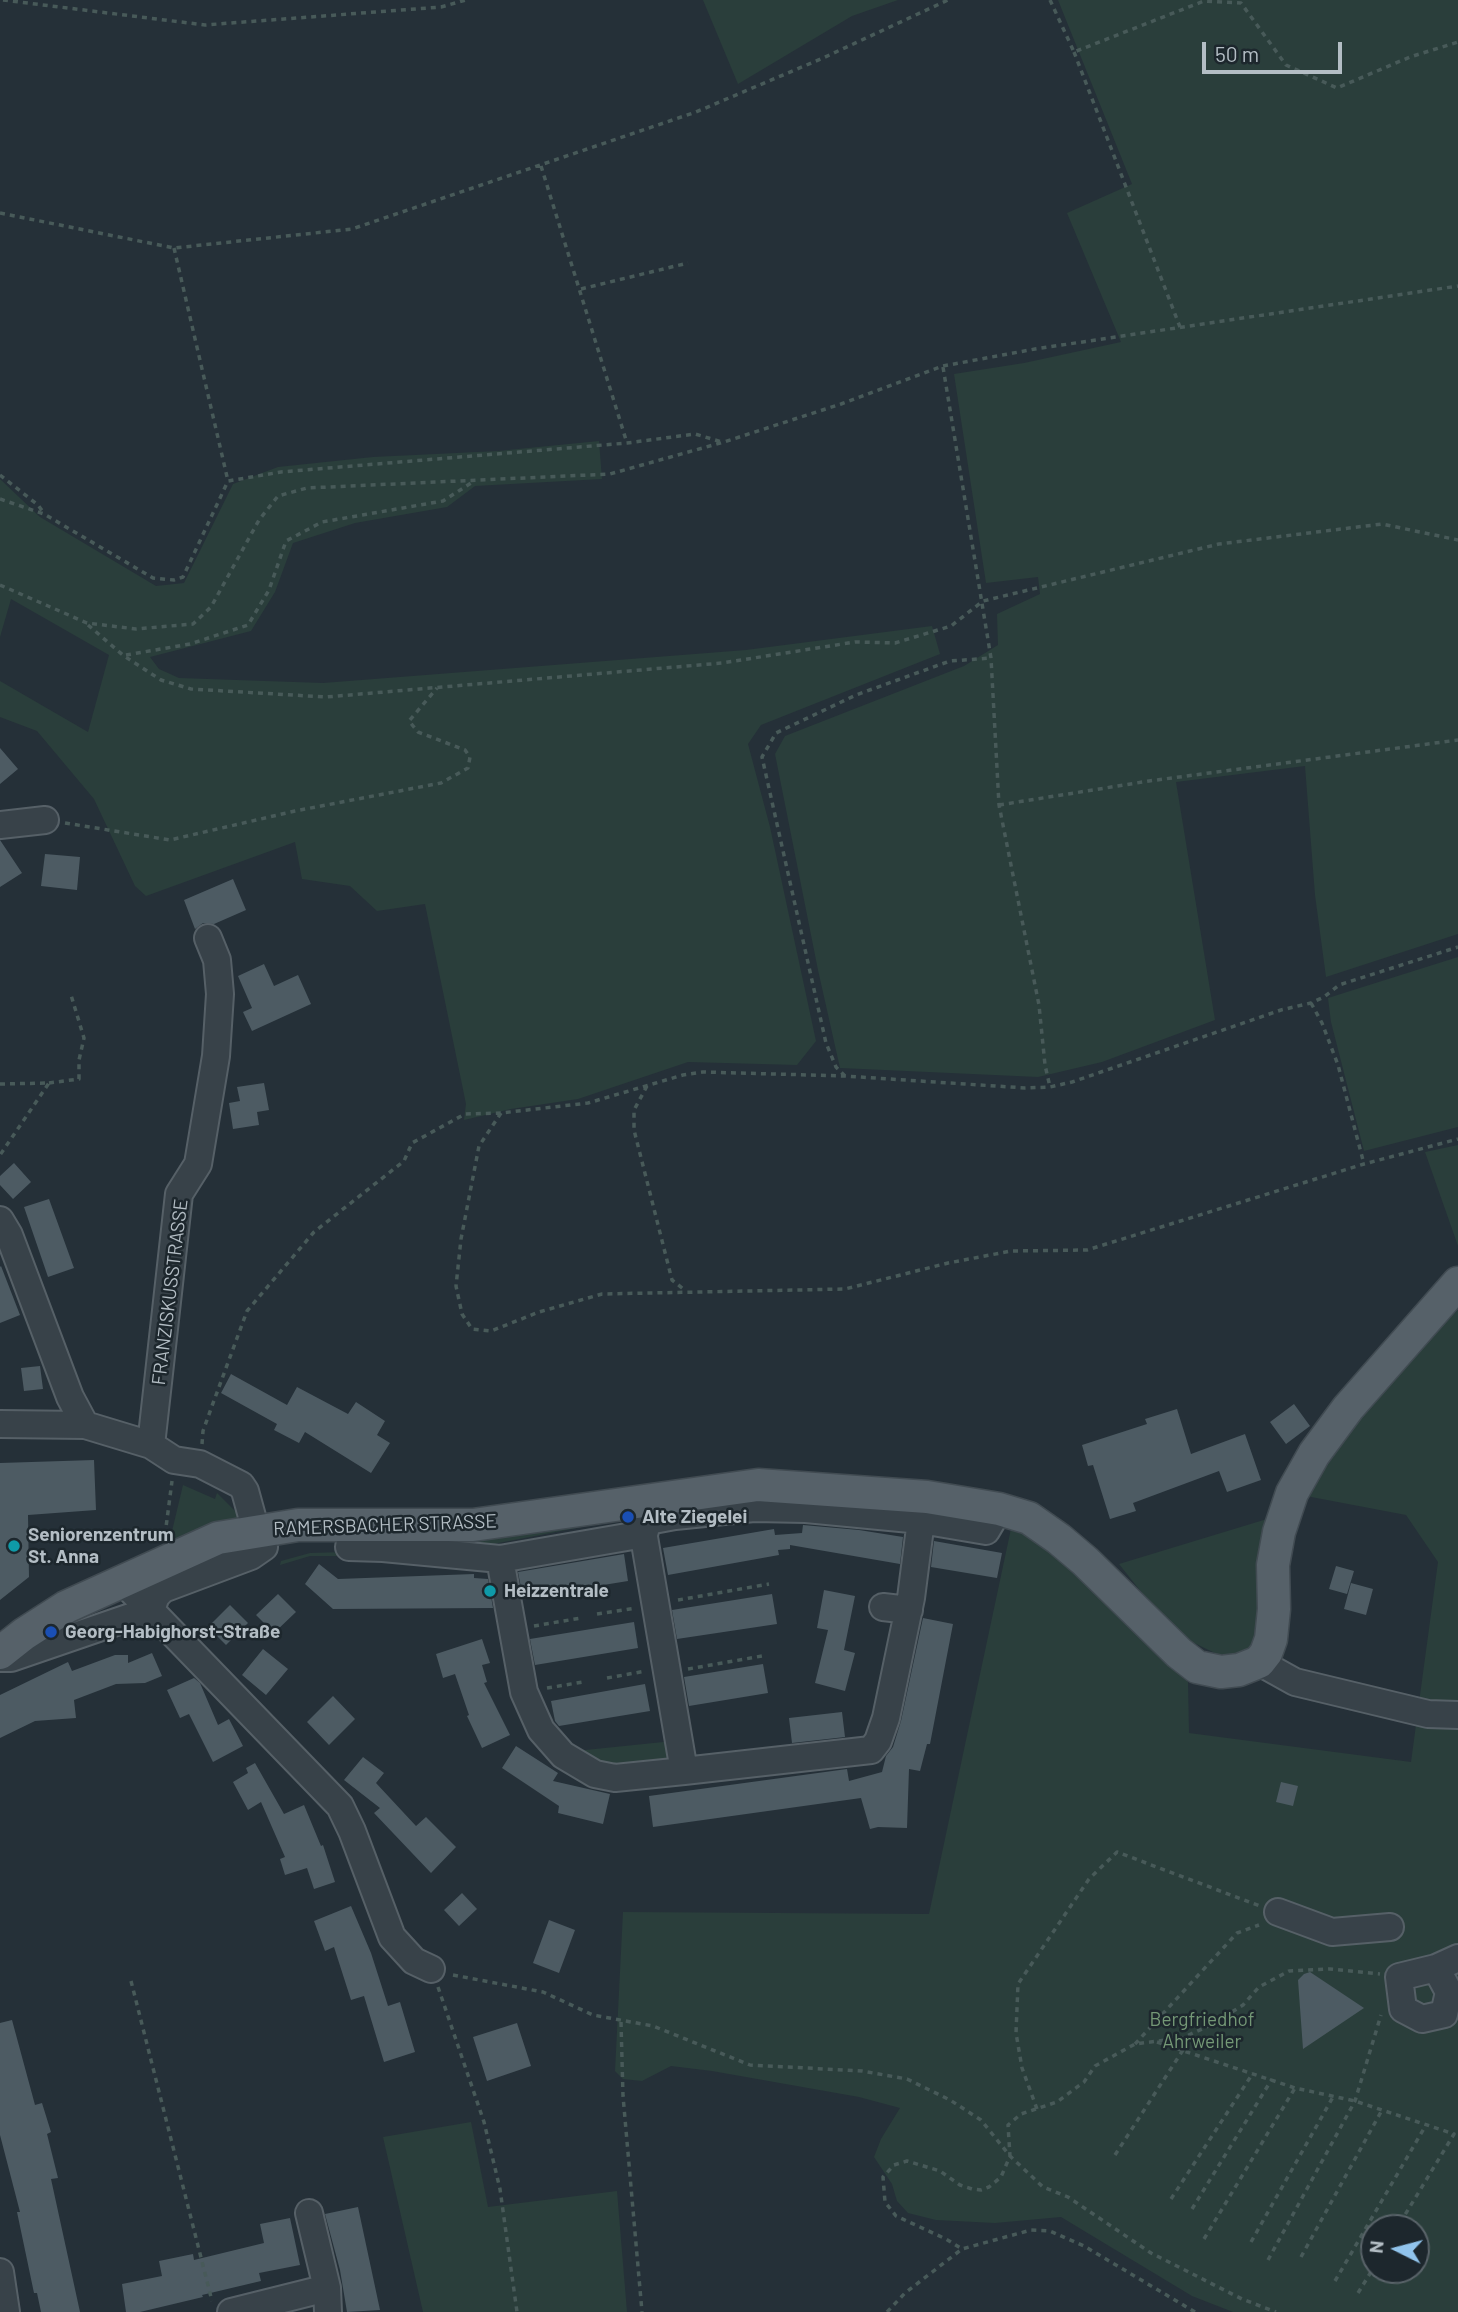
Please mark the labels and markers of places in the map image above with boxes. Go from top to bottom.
place label: Alte Ziegelei [642,1506,747,1528]
marker: Alte Ziegelei [620,1509,636,1525]
place label: Seniorenzentrum St. Anna [28,1524,174,1568]
marker: Seniorenzentrum St. Anna [6,1538,22,1554]
place label: Heizzentrale [504,1580,609,1602]
marker: Heizzentrale [482,1583,498,1599]
place label: Georg-Habighorst-Straße [65,1621,280,1643]
marker: Georg-Habighorst-Straße [43,1624,59,1640]

